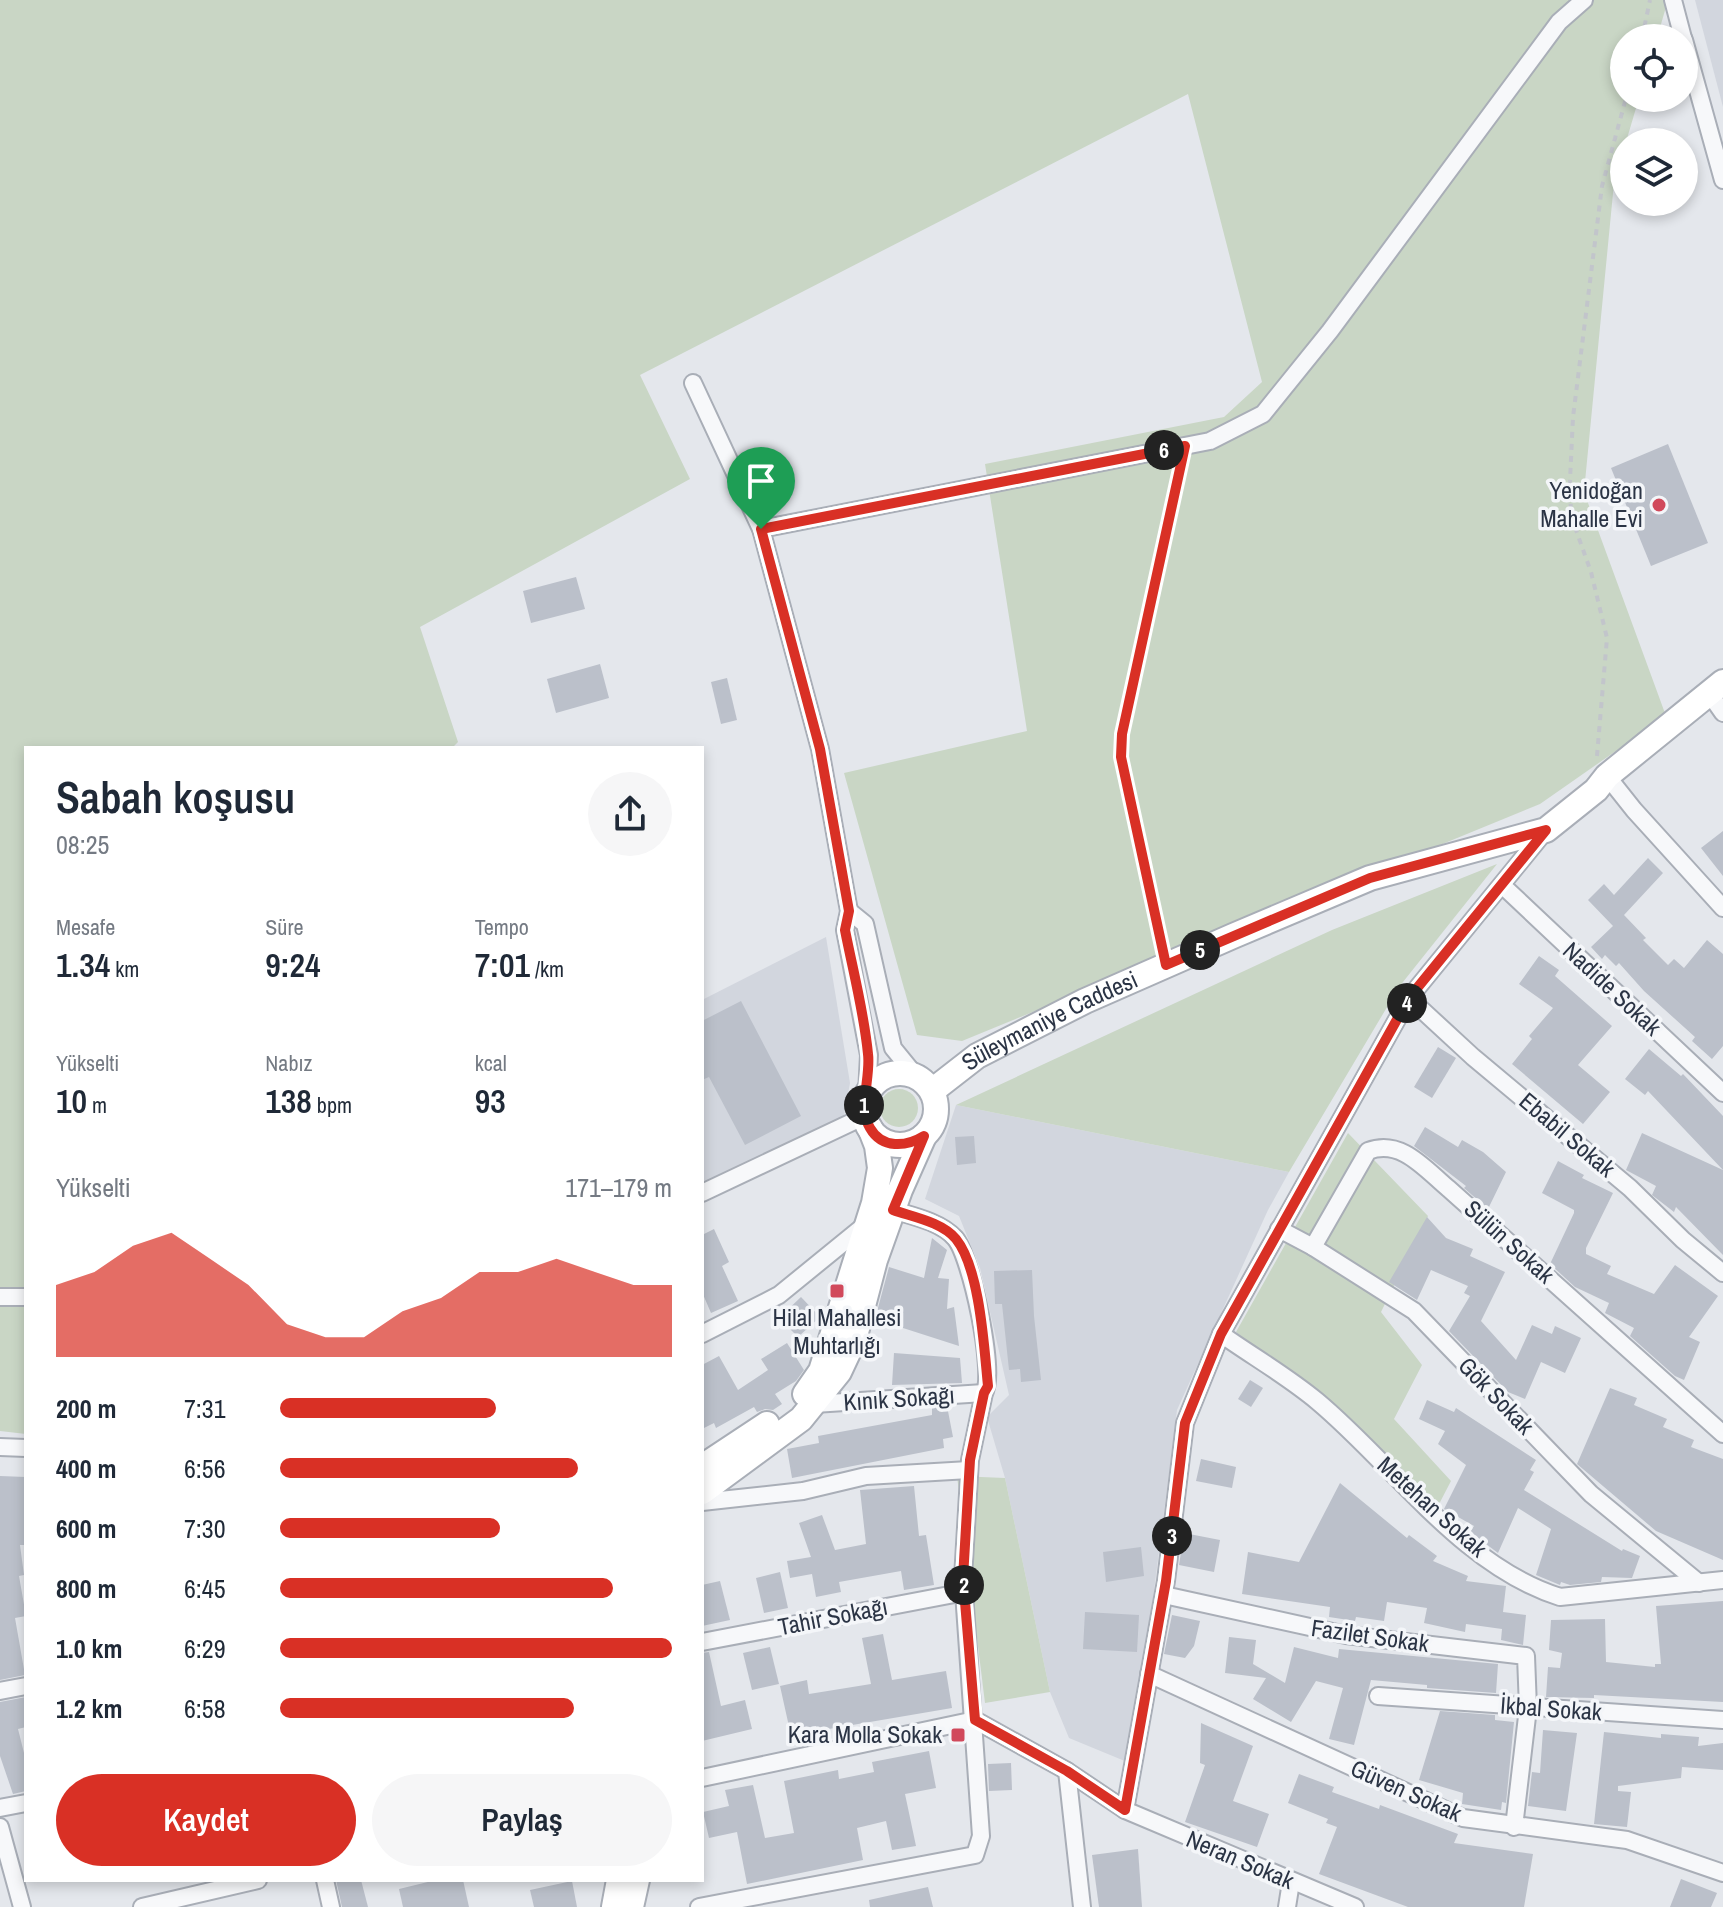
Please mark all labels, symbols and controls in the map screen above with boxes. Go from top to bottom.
map controls [1610,24,1698,216]
button: locate [1610,24,1698,112]
button: layers [1610,128,1698,216]
pin: 6 [1144,430,1184,470]
text: 6 [1159,435,1169,465]
pin [727,447,795,529]
icon: arrive [739,459,783,503]
place label: Yenidoğan Mahalle Evi [1540,474,1643,534]
marker: Yenidoğan Mahalle Evi [1650,496,1668,514]
text: Sabah koşusu [56,767,295,827]
button: share [588,772,672,856]
text: 08:25 [56,827,109,862]
text: Mesafe [56,912,115,942]
text: Süre [265,912,303,942]
text: Tempo [475,912,529,942]
pin: 5 [1180,930,1220,970]
street label: Nadide Sokak [1557,934,1669,1042]
text: 5 [1195,935,1205,965]
text: 1.34 [56,942,110,988]
text: 9:24 [265,942,321,988]
text: 7:01 [475,942,530,988]
text: km [110,954,139,984]
text: /km [530,954,564,984]
street label: Süleymaniye Caddesi [954,963,1142,1077]
pin: 4 [1387,983,1427,1023]
text: 4 [1402,988,1412,1018]
text: Yükselti [56,1048,119,1078]
text: Nabız [265,1048,312,1078]
text: kcal [475,1048,507,1078]
text: 10 [56,1078,87,1124]
text: 138 [265,1078,312,1124]
text: 93 [475,1078,506,1124]
pin: 1 [844,1085,884,1125]
street label: Ebabil Sokak [1513,1085,1622,1184]
text: m [87,1090,107,1120]
text: bpm [312,1090,352,1120]
text: 1 [859,1090,869,1120]
text: Yükselti [56,1170,131,1205]
text: 171–179 m [565,1170,672,1205]
street label: Sülün Sokak [1458,1192,1562,1290]
marker: Hilal Mahallesi Muhtarlığı [828,1282,846,1300]
place label: Hilal Mahallesi Muhtarlığı [772,1301,902,1361]
street label: Gök Sokak [1452,1350,1542,1441]
street label: Kınık Sokağı [842,1378,956,1418]
text: 200 m [56,1391,116,1426]
text: 7:31 [184,1391,226,1426]
street label: Metehan Sokak [1371,1449,1494,1564]
text: 400 m [56,1451,116,1486]
text: 6:56 [184,1451,226,1486]
text: 600 m [56,1511,116,1546]
text: 7:30 [184,1511,226,1546]
pin: 3 [1152,1516,1192,1556]
text: 3 [1167,1521,1177,1551]
pin: 2 [944,1565,984,1605]
text: 2 [959,1570,969,1600]
text: 800 m [56,1571,116,1606]
text: 6:45 [184,1571,226,1606]
street label: Tahir Sokağı [775,1590,890,1642]
street label: Fazilet Sokak [1309,1611,1431,1659]
text: 1.0 km [56,1631,122,1666]
text: 6:29 [184,1631,226,1666]
street label: İkbal Sokak [1499,1688,1603,1728]
text: 1.2 km [56,1691,122,1726]
text: 6:58 [184,1691,226,1726]
place label: Kara Molla Sokak [788,1718,942,1750]
marker: Kara Molla Sokak [949,1726,967,1744]
street label: Güven Sokak [1346,1751,1467,1829]
button: Kaydet [56,1774,356,1866]
button: Paylaş [372,1774,672,1866]
street label: Neran Sokak [1182,1822,1299,1896]

